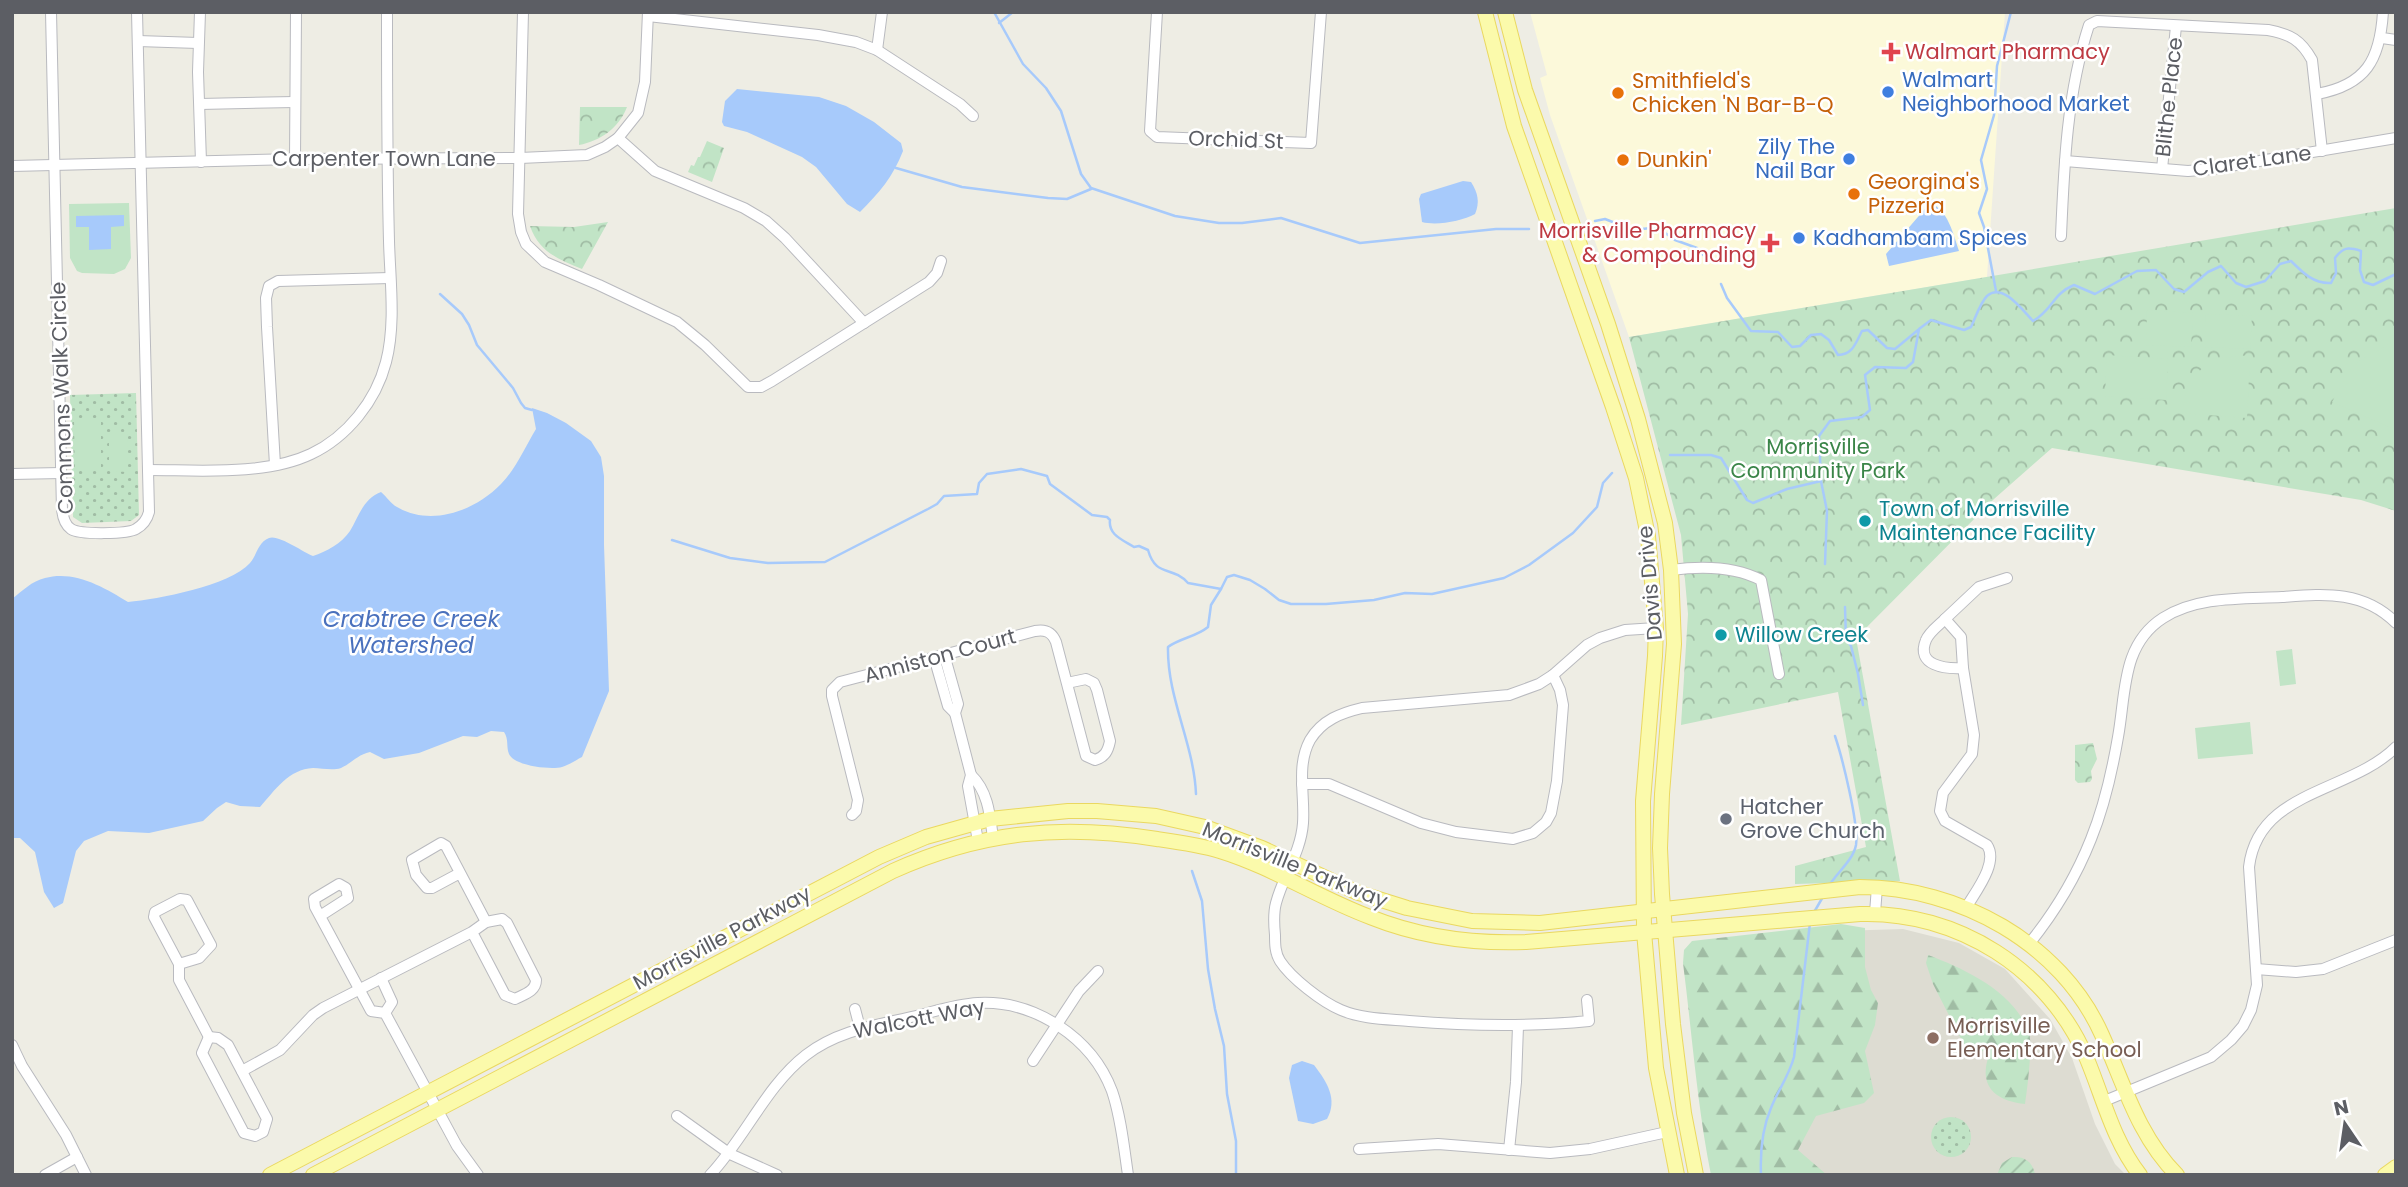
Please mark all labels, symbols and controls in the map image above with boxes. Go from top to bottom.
street label: Blithe Place [2148,36,2189,158]
place label: Walmart Pharmacy [1905,37,2110,66]
marker: Walmart Pharmacy [1883,44,1899,60]
place label: Walmart Neighborhood Market [1902,65,2130,118]
place label: Smithfield's Chicken 'N Bar-B-Q [1632,66,1834,119]
marker: Walmart Neighborhood Market [1880,84,1896,100]
marker: Smithfield's Chicken 'N Bar-B-Q [1610,85,1626,101]
street label: Orchid St [1188,123,1284,156]
place label: Zily The Nail Bar [1755,132,1835,185]
street label: Claret Lane [2191,138,2313,183]
street label: Carpenter Town Lane [272,144,496,173]
place label: Dunkin' [1637,145,1712,174]
marker: Zily The Nail Bar [1841,151,1857,167]
marker: Dunkin' [1615,152,1631,168]
place label: Georgina's Pizzeria [1868,167,1980,220]
marker: Georgina's Pizzeria [1846,186,1862,202]
place label: Morrisville Pharmacy & Compounding [1539,216,1756,269]
place label: Kadhambam Spices [1813,223,2027,252]
marker: Kadhambam Spices [1791,230,1807,246]
marker: Morrisville Pharmacy & Compounding [1762,235,1778,251]
street label: Commons Walk Circle [43,281,80,515]
park label: Morrisville Community Park [1730,432,1906,485]
place label: Town of Morrisville Maintenance Facility [1879,494,2096,547]
marker: Town of Morrisville Maintenance Facility [1857,513,1873,529]
street label: Davis Drive [1630,524,1669,642]
water label: Crabtree Creek Watershed [323,603,500,661]
place label: Willow Creek [1735,620,1868,649]
street label: Anniston Court [861,621,1019,690]
marker: Willow Creek [1713,627,1729,643]
place label: Hatcher Grove Church [1740,792,1885,845]
marker: Hatcher Grove Church [1718,811,1734,827]
street label: Morrisville Parkway [1198,814,1392,915]
street label: Morrisville Parkway [628,878,816,997]
street label: Walcott Way [851,992,987,1045]
place label: Morrisville Elementary School [1947,1011,2142,1064]
marker: Morrisville Elementary School [1925,1030,1941,1046]
north arrow [2310,1089,2380,1159]
text: N [2331,1093,2351,1123]

